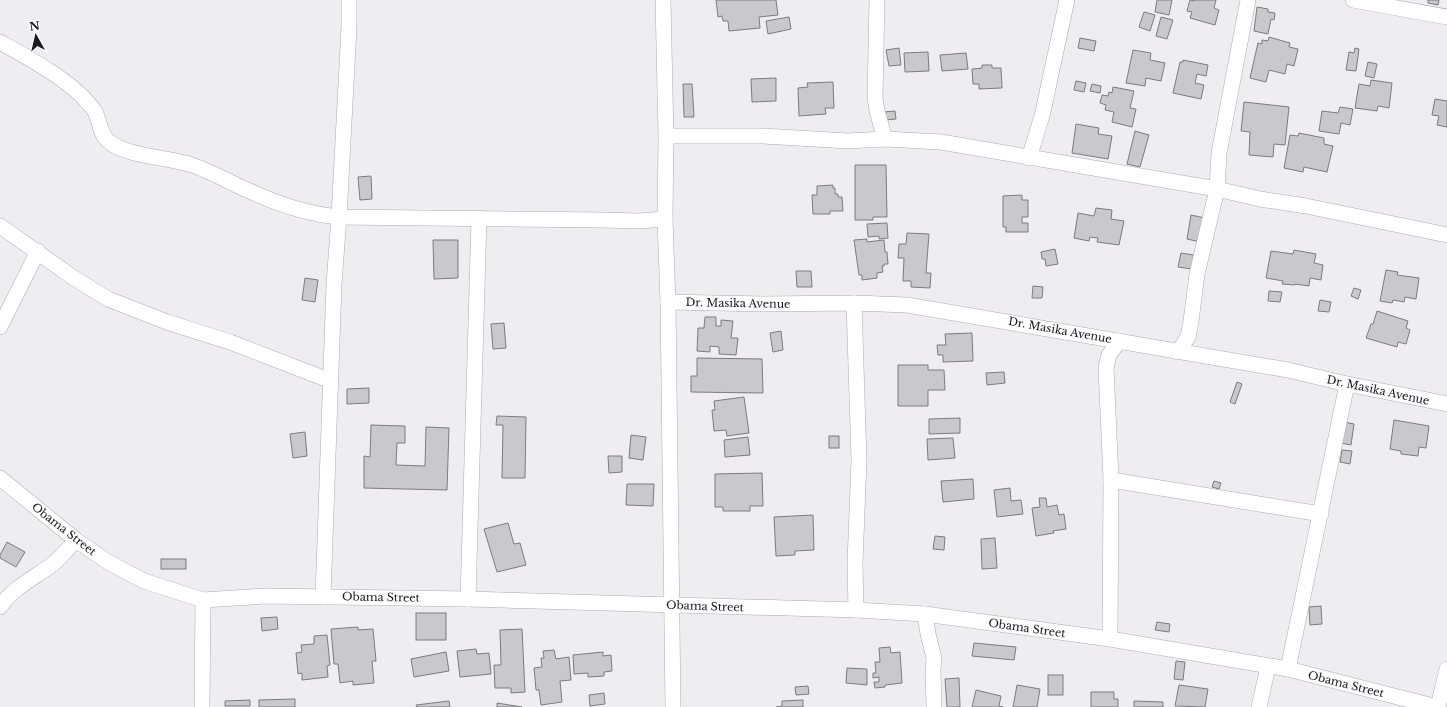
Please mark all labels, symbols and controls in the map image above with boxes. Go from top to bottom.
north arrow [16,16,56,56]
text: N [29,18,41,34]
street label: Dr. Masika Avenue [685,295,791,311]
street label: Dr. Masika Avenue [1007,314,1113,346]
street label: Dr. Masika Avenue [1325,372,1431,408]
street label: Obama Street [29,500,100,559]
street label: Obama Street [342,589,421,605]
street label: Obama Street [666,598,745,614]
street label: Obama Street [988,616,1067,640]
street label: Obama Street [1307,668,1386,700]

